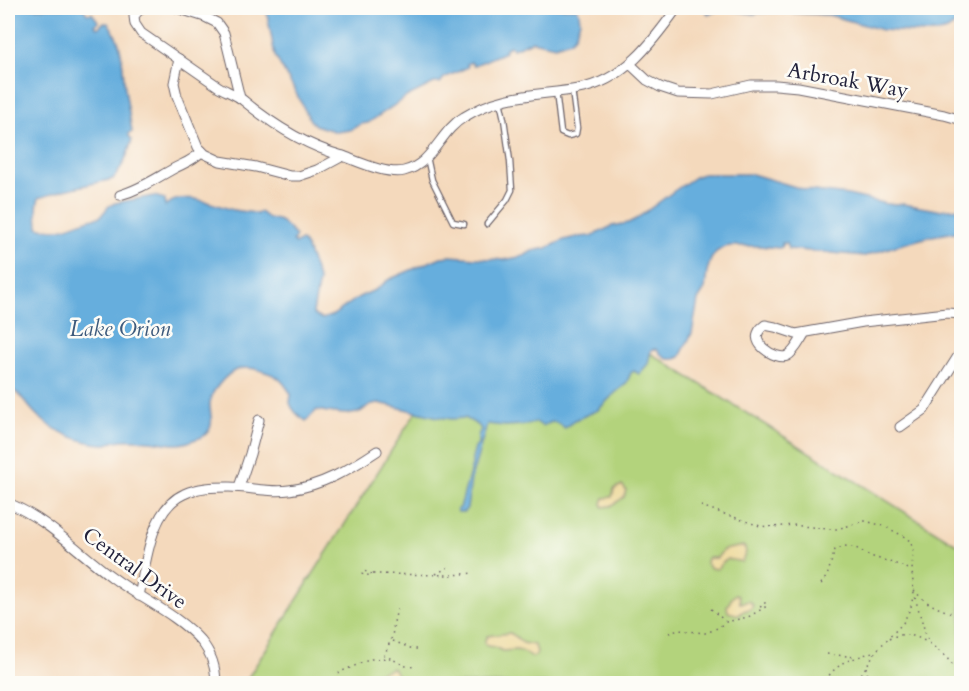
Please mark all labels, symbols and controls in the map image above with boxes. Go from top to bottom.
street label: Arbroak Way [785,56,911,105]
water label: Lake Orion [70,314,171,344]
street label: Central Drive [77,521,193,616]

